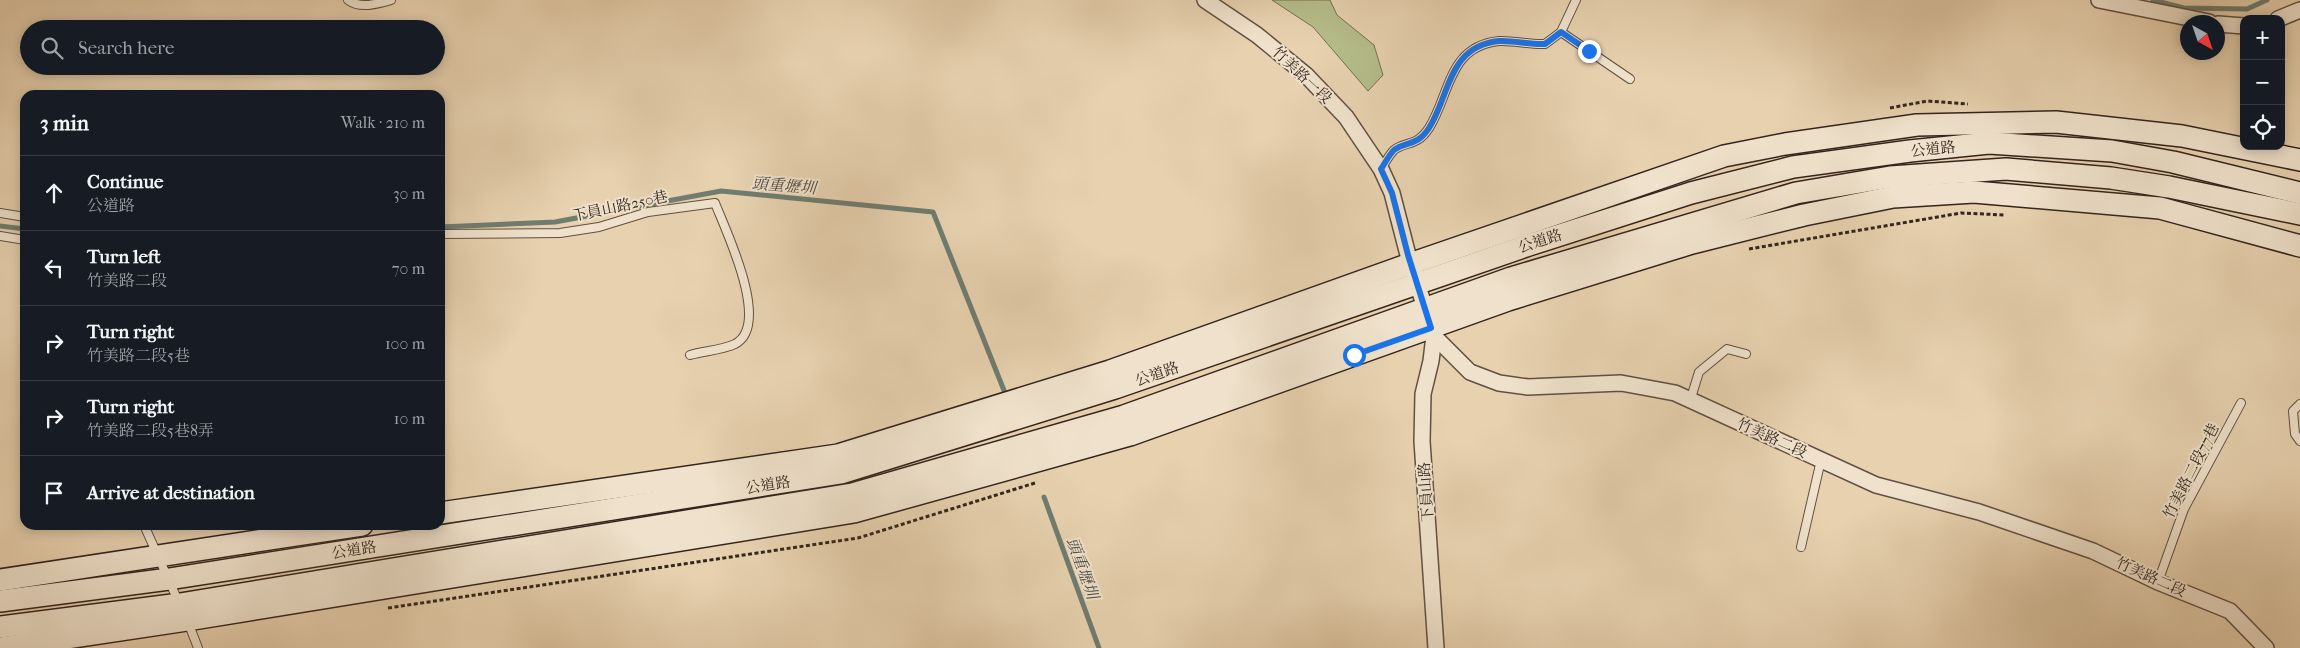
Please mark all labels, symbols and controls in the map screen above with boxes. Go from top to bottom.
north arrow [2180,15,2225,60]
map controls [2240,15,2285,150]
button: + [2240,15,2285,60]
search box [20,20,445,75]
icon: search [38,34,66,62]
text: Search here [78,37,174,59]
route end [1578,40,1601,63]
street label: 竹美路一段 [1268,43,1336,107]
button: − [2240,60,2285,105]
button: locate [2240,105,2285,150]
text: 3 min [40,111,89,135]
text: Walk · 210 m [341,113,425,132]
street label: 公道路 [1910,138,1956,160]
text: Continue [87,171,163,193]
water label: 頭重壢圳 [751,173,820,198]
icon: ahead [40,179,68,207]
text: 30 m [393,184,425,203]
street label: 下員山路250巷 [570,187,670,225]
text: 公道路 [87,196,135,215]
street label: 公道路 [1516,225,1564,257]
text: Turn left [87,246,161,268]
icon: left [40,254,68,282]
text: 70 m [392,259,425,278]
text: 竹美路二段 [87,271,167,290]
text: Turn right [87,321,174,343]
icon: right [40,329,68,357]
text: 100 m [385,334,425,353]
route start [1343,344,1366,367]
text: 竹美路二段5巷 [87,346,190,365]
street label: 公道路 [1133,358,1181,390]
text: Turn right [87,396,174,418]
icon: right [40,404,68,432]
text: 10 m [394,409,425,428]
street label: 竹美路二段 [1734,415,1810,461]
street label: 竹美路二段77巷 [2159,420,2223,522]
text: 竹美路二段5巷8弄 [87,421,214,440]
street label: 下員山路 [1415,461,1437,523]
street label: 公道路 [744,473,792,497]
icon: arrive [40,479,68,507]
text: Arrive at destination [87,482,255,504]
water label: 頭重壢圳 [1063,535,1103,604]
street label: 公道路 [330,538,378,562]
street label: 竹美路二段 [2113,554,2189,600]

